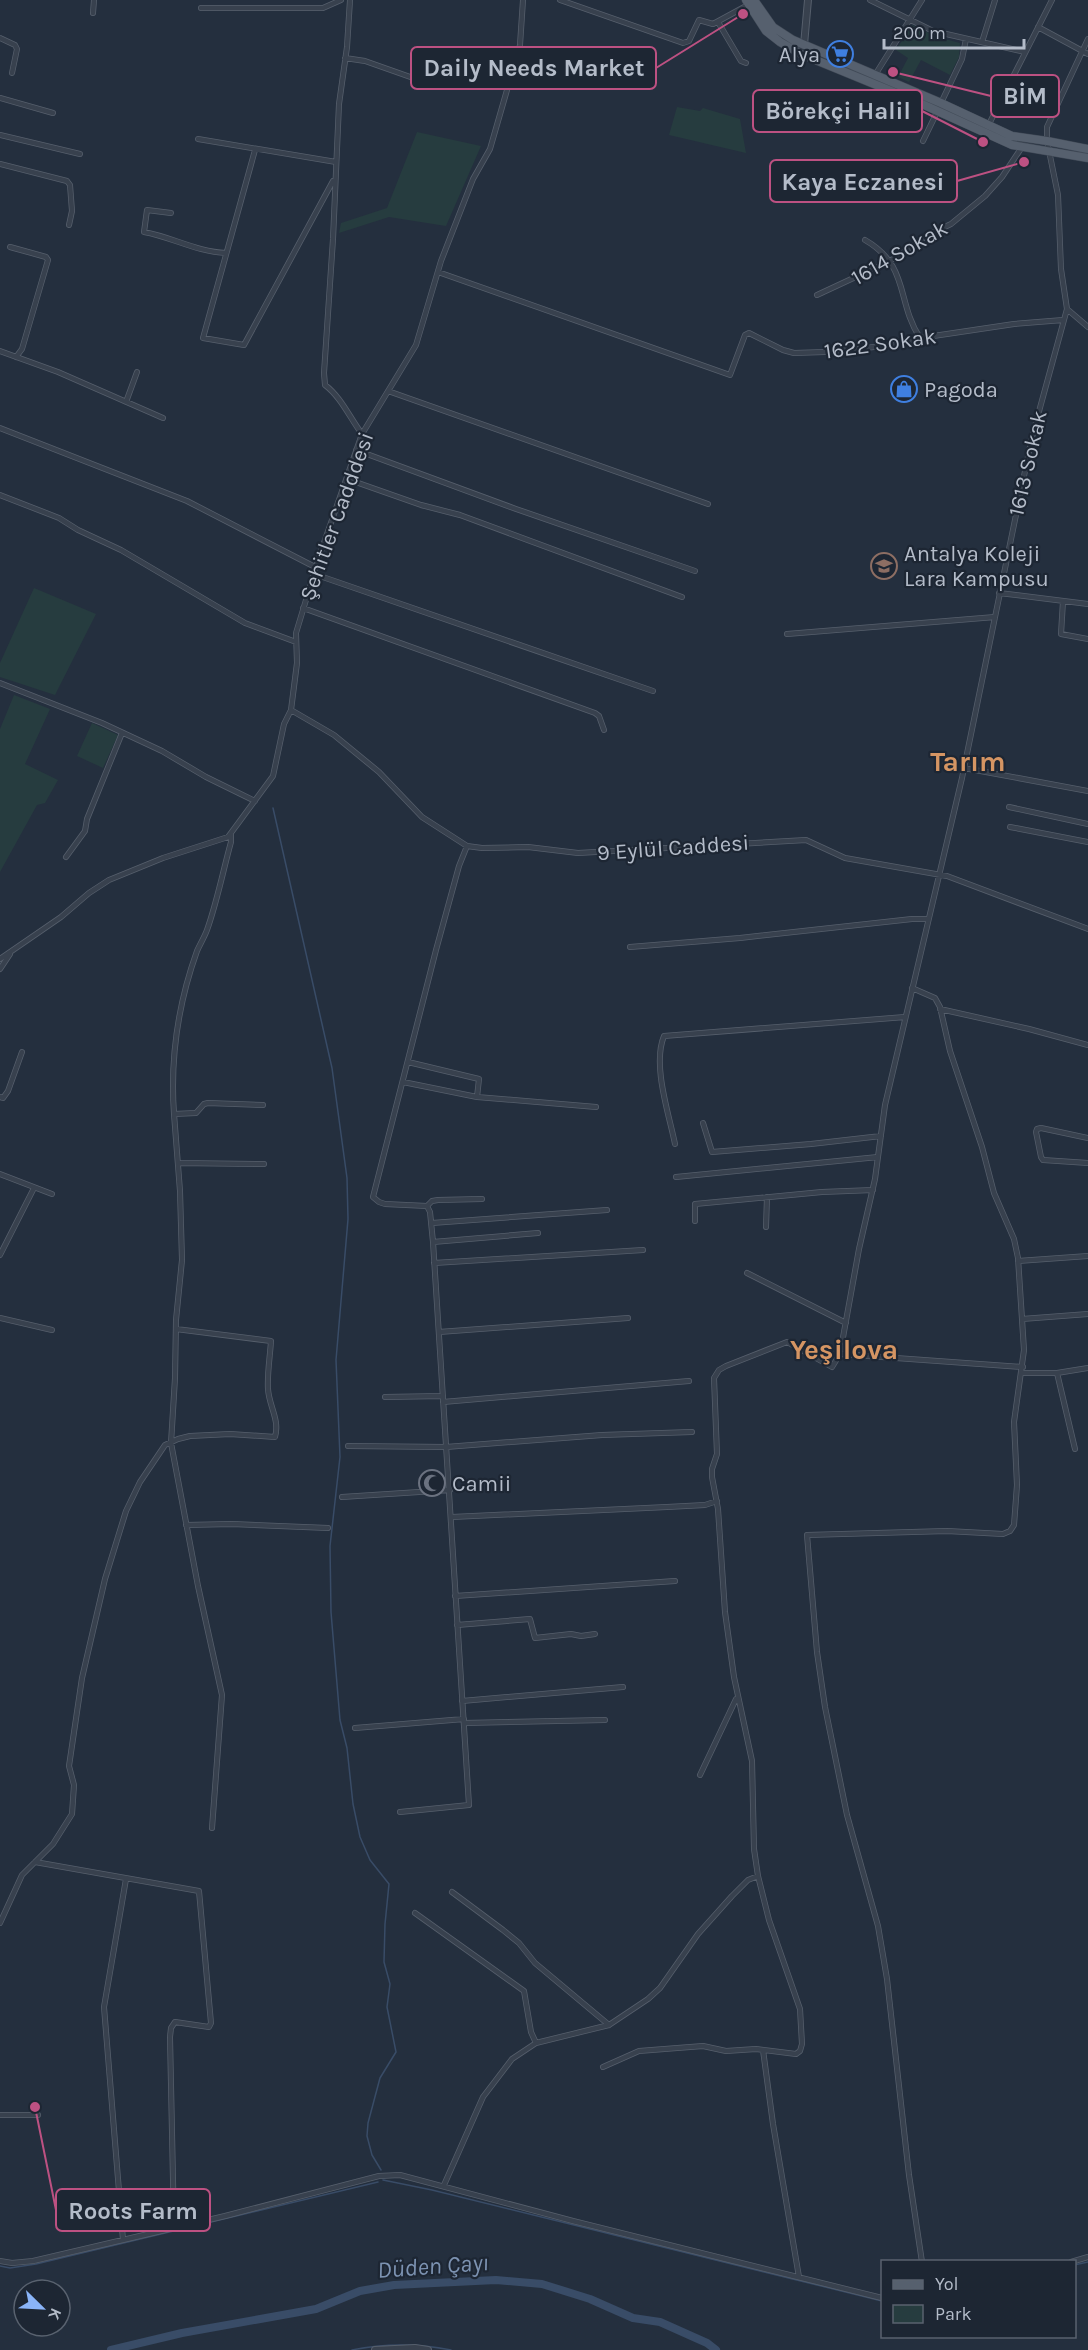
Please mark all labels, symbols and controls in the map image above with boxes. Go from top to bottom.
scale bar [884,12,1024,50]
text: 200 m [893,22,946,44]
supermarket icon: Alya [825,39,855,69]
place label: Alya [779,42,820,68]
callout: Daily Needs Market [411,47,656,89]
text: Daily Needs Market [424,54,644,82]
callout: BİM [991,75,1059,117]
text: BİM [1003,82,1047,110]
callout: Börekçi Halil [753,90,922,132]
text: Börekçi Halil [765,97,911,125]
callout: Kaya Eczanesi [770,160,957,202]
text: Kaya Eczanesi [782,168,944,196]
street label: 1614 Sokak [847,215,952,291]
street label: 1622 Sokak [822,323,938,365]
shop icon: Pagoda [889,374,919,404]
place label: Pagoda [924,377,998,403]
street label: 1613 Sokak [1003,408,1053,519]
street label: Şehitler Cadddesi [294,429,380,604]
place label: Antalya Koleji Lara Kampusu [904,541,1049,592]
school or university icon: Antalya Koleji Lara Kampusu [869,551,899,581]
district label: Tarım [930,745,1006,778]
street label: 9 Eylül Caddesi [596,830,750,866]
district label: Yeşilova [790,1333,898,1366]
mosque icon: Camii [417,1468,447,1498]
place label: Camii [452,1471,511,1497]
callout: Roots Farm [56,2189,210,2231]
text: Roots Farm [68,2197,198,2225]
water label: Düden Çayı [376,2248,490,2284]
legend [881,2260,1076,2338]
text: Yol [935,2273,959,2295]
north arrow [12,2278,72,2338]
text: Park [935,2303,972,2325]
text: K [44,2305,66,2323]

